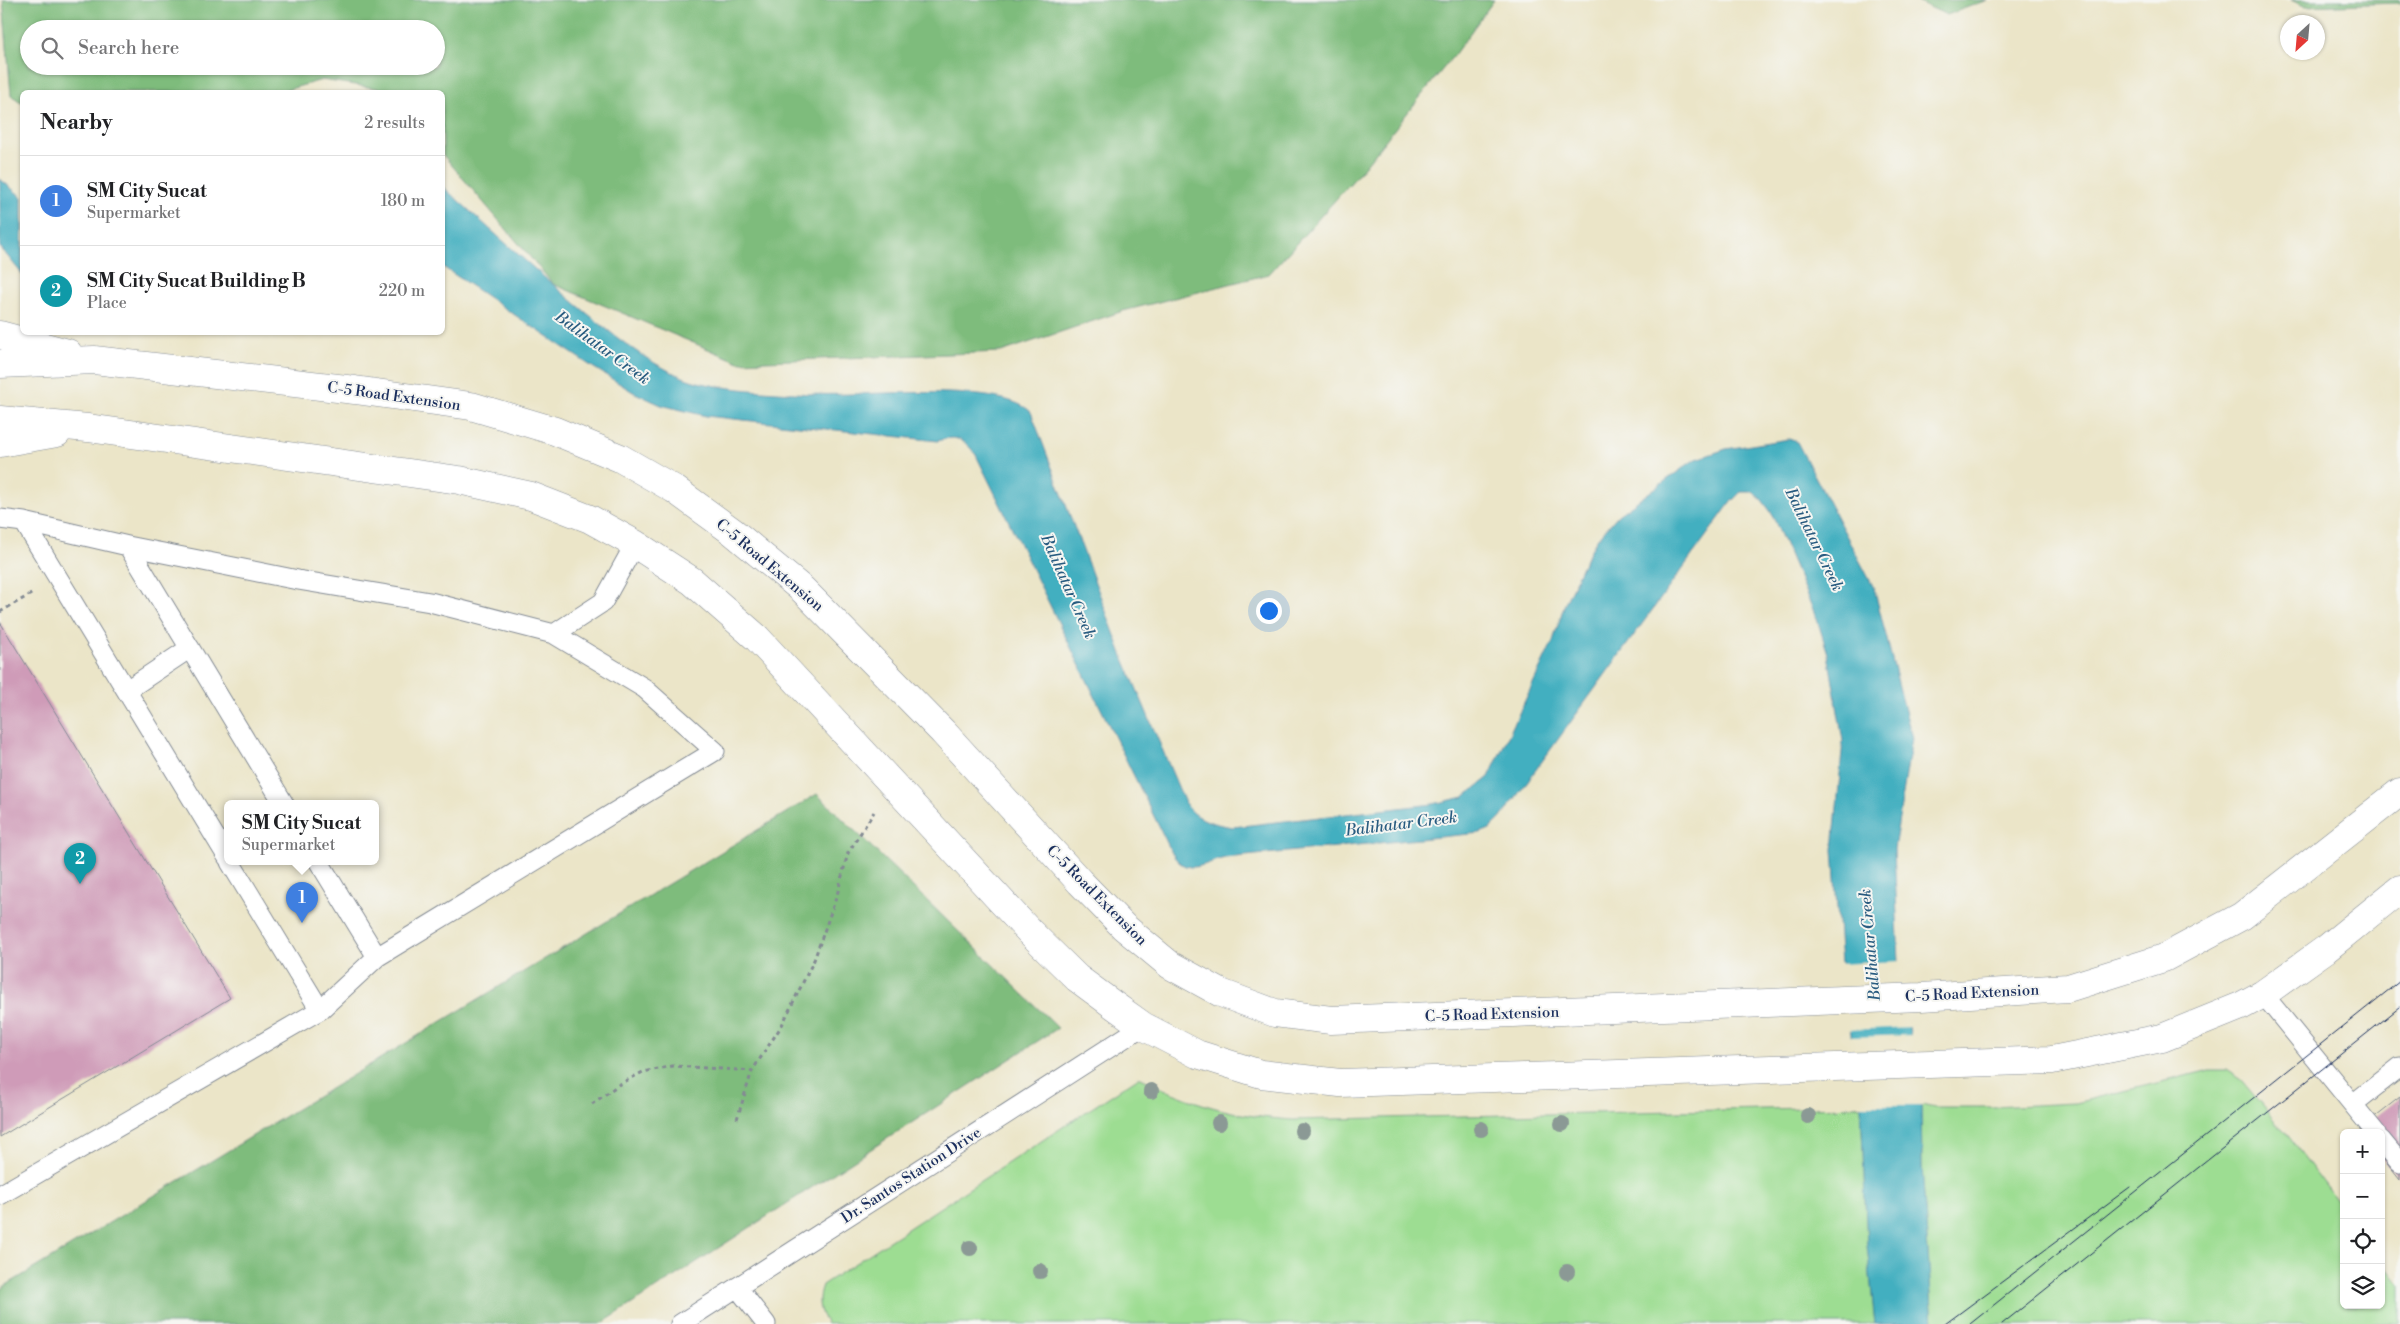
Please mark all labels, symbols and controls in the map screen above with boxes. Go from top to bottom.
north arrow [2280,15,2325,60]
search box [20,20,445,75]
icon: search [38,34,66,62]
text: Search here [78,36,179,60]
text: Nearby [40,110,113,136]
text: 2 results [364,113,425,133]
text: SM City Sucat [87,179,207,203]
text: 1 [52,191,60,211]
text: 180 m [381,191,425,211]
text: Supermarket [87,203,181,223]
text: SM City Sucat Building B [87,269,306,293]
text: 2 [51,281,61,301]
text: 220 m [379,281,425,301]
text: Place [87,293,127,313]
water label: Balihatar Creek [550,306,654,389]
street label: C-5 Road Extension [326,378,462,415]
water label: Balihatar Creek [1780,484,1848,594]
street label: C-5 Road Extension [712,515,827,616]
water label: Balihatar Creek [1036,530,1100,642]
your location [1256,598,1282,624]
popup [224,800,379,865]
water label: Balihatar Creek [1343,807,1458,841]
text: SM City Sucat [242,811,361,835]
text: Supermarket [242,835,335,855]
street label: C-5 Road Extension [1042,841,1151,950]
pin: 2 [64,843,96,884]
pin: 1 [286,882,318,923]
water label: Balihatar Creek [1855,888,1885,1003]
street label: C-5 Road Extension [1904,980,2040,1007]
street label: C-5 Road Extension [1425,1003,1560,1026]
street label: Dr. Santos Station Drive [838,1123,985,1228]
map controls [2340,1129,2385,1309]
button: + [2340,1129,2385,1174]
button: − [2340,1174,2385,1219]
button: locate [2340,1219,2385,1264]
button: layers [2340,1264,2385,1309]

